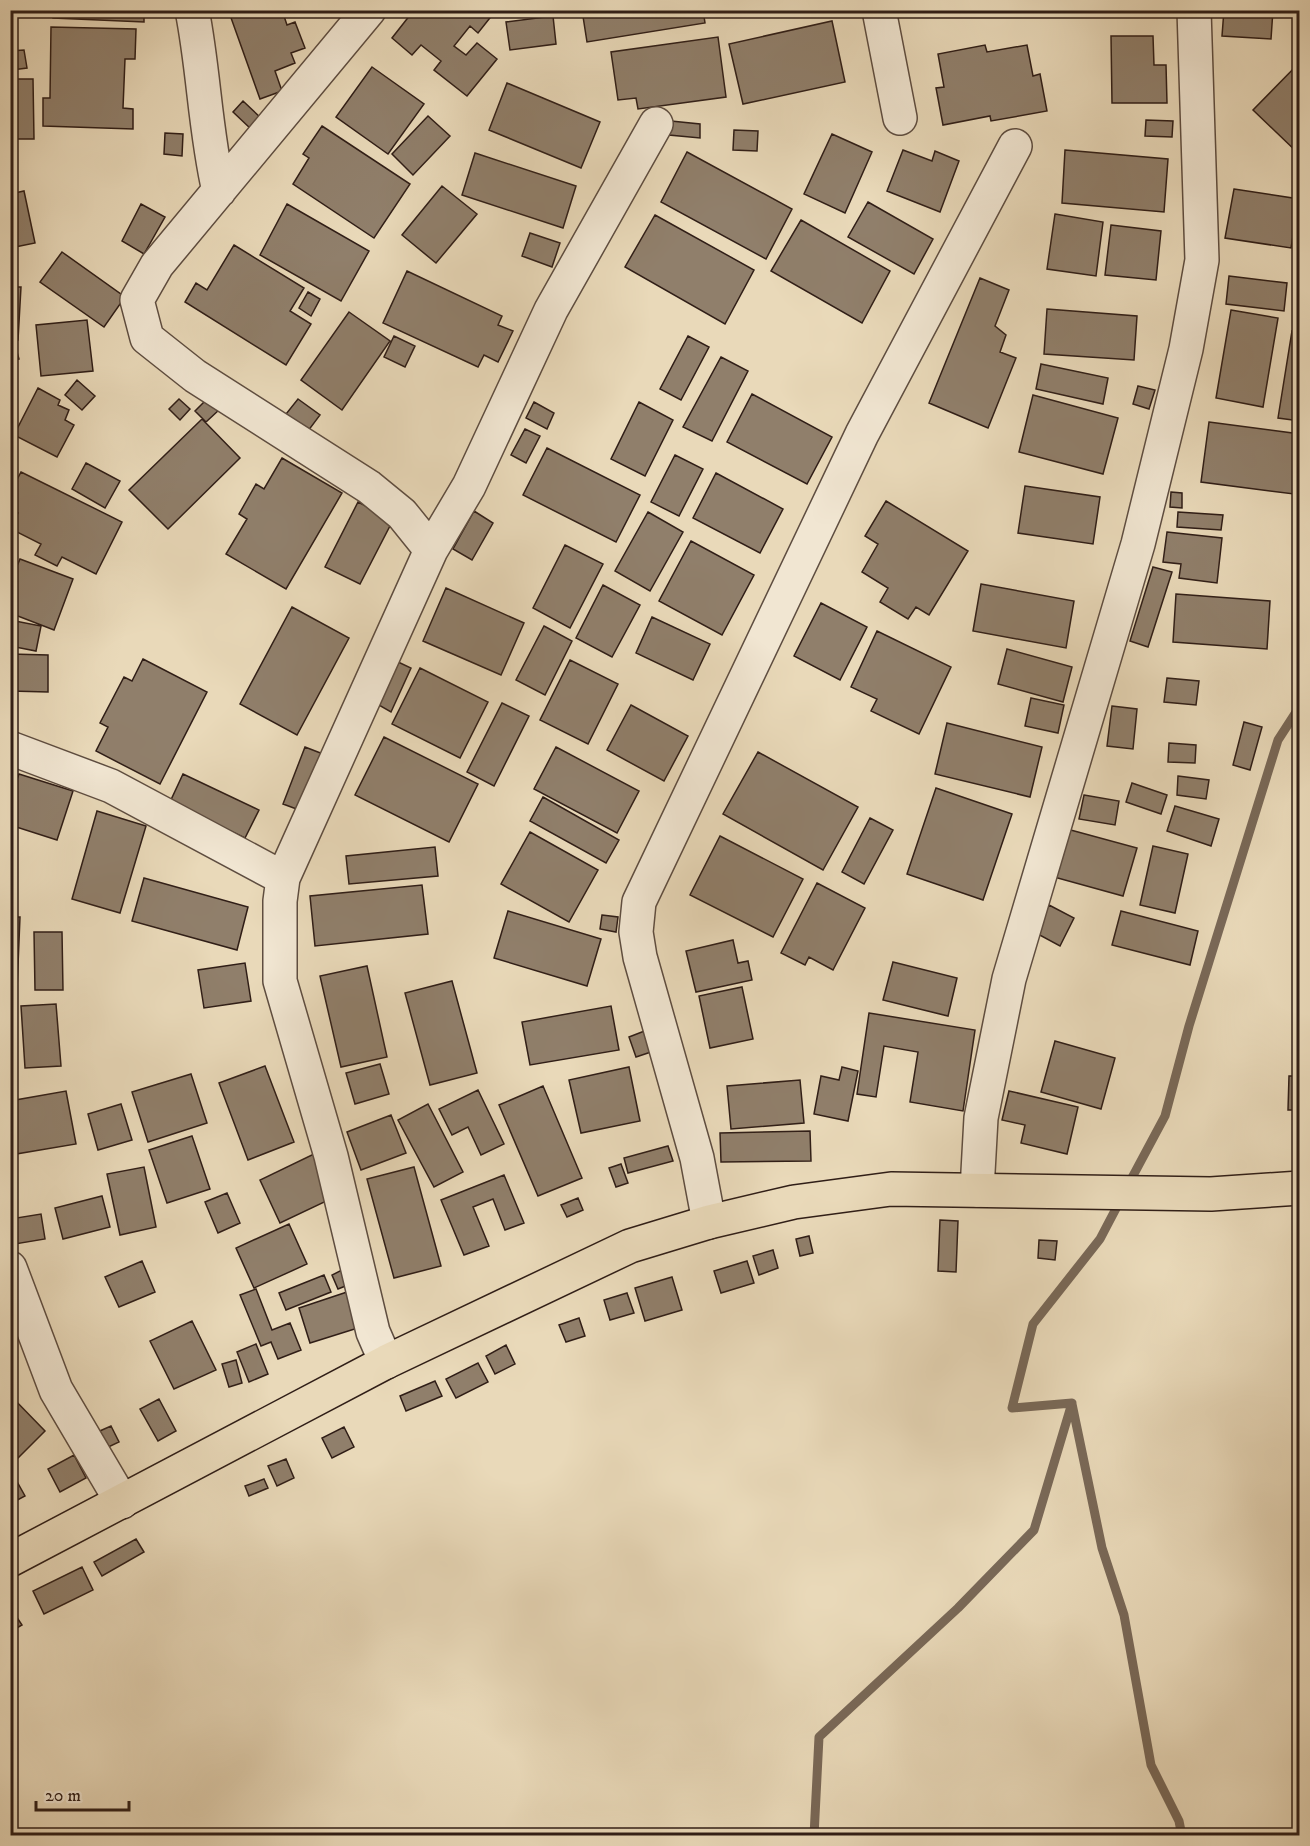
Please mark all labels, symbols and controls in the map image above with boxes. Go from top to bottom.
scale bar [36,1774,129,1812]
text: 20 m [45,1785,81,1807]

